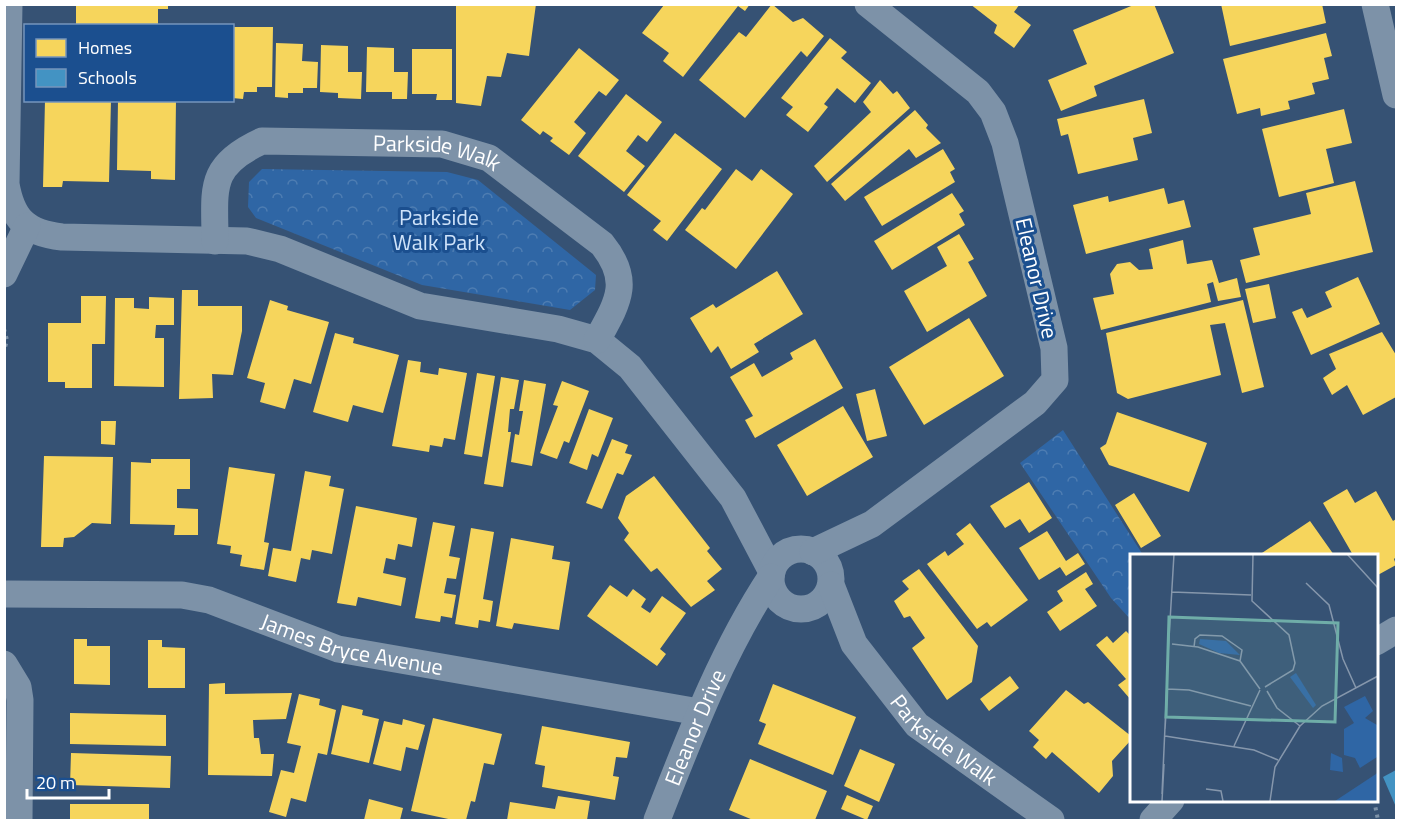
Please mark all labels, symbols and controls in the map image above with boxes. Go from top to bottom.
legend [24,24,234,102]
text: Homes [78,34,132,61]
text: Schools [78,64,137,91]
street label: Parkside Walk [373,126,510,179]
park label: Parkside Walk Park [393,200,486,259]
street label: Eleanor Drive [1007,214,1067,342]
inset map [1130,554,1377,801]
street label: James Bryce Avenue [256,604,446,684]
street label: Eleanor Drive [655,663,734,791]
street label: Parkside Walk [882,687,1005,794]
scale bar [27,762,110,800]
text: 20 m [36,769,75,796]

